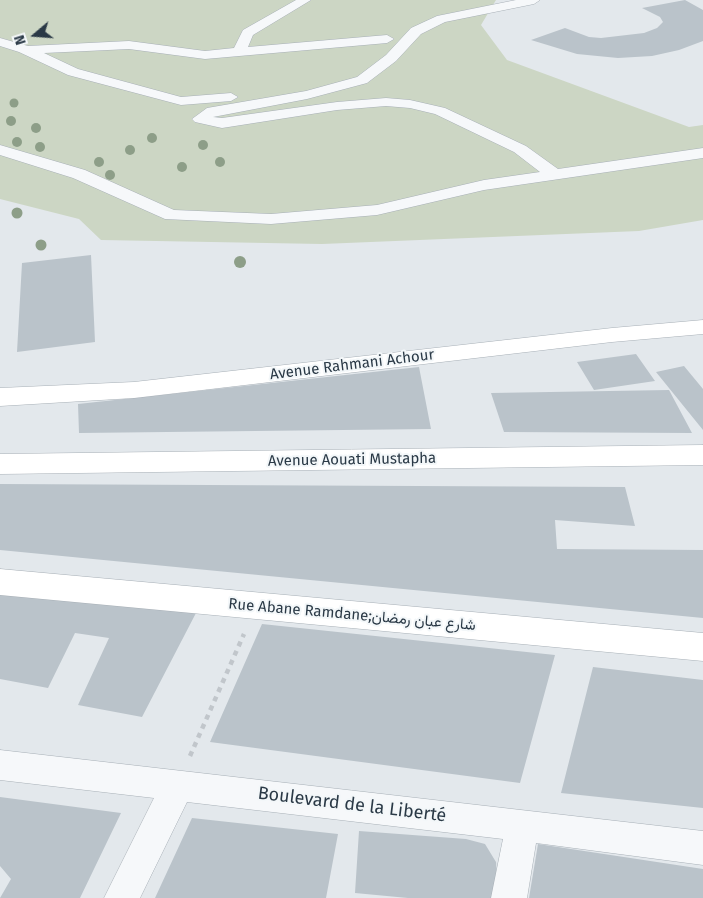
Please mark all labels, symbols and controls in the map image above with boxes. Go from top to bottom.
north arrow [10,10,60,60]
text: N [11,33,30,47]
street label: Avenue Rahmani Achour [269,346,435,384]
street label: Avenue Aouati Mustapha [268,450,436,470]
street label: Rue Abane Ramdane;شارع عبان رمضان [228,595,476,635]
street label: Boulevard de la Liberté [257,783,447,827]

